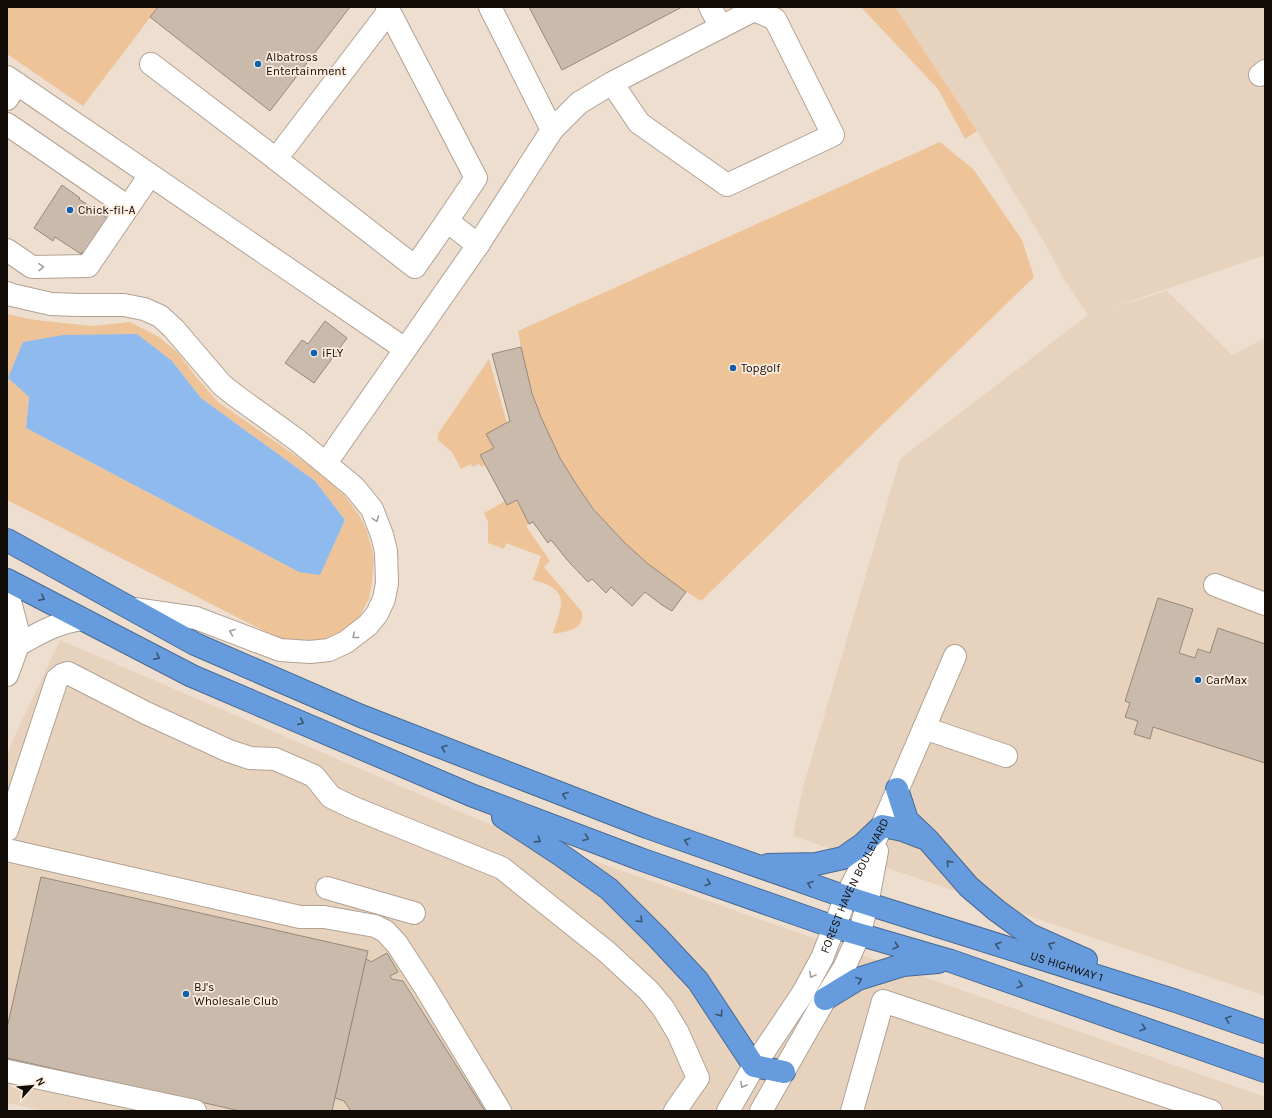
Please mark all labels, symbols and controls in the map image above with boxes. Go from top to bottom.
place label: Albatross Entertainment [266,50,347,78]
marker: Albatross Entertainment [253,59,263,69]
place label: Chick-fil-A [78,203,136,217]
marker: Chick-fil-A [65,205,75,215]
one-way arrow [38,263,44,271]
place label: iFLY [322,346,344,360]
marker: iFLY [309,348,319,358]
place label: Topgolf [741,361,781,375]
marker: Topgolf [728,363,738,373]
one-way arrow [371,516,379,523]
one-way arrow [37,593,45,600]
one-way arrow [229,628,236,636]
one-way arrow [352,631,359,638]
one-way arrow [153,653,160,660]
place label: CarMax [1206,673,1247,687]
marker: CarMax [1193,675,1203,685]
one-way arrow [297,718,304,726]
one-way arrow [441,745,448,753]
one-way arrow [562,792,569,800]
street label: FOREST HAVEN BOULEVARD [818,816,892,955]
one-way arrow [582,834,589,842]
one-way arrow [534,835,541,843]
one-way arrow [684,837,691,846]
one-way arrow [946,861,953,868]
one-way arrow [704,878,711,886]
one-way arrow [806,881,813,889]
one-way arrow [635,915,643,923]
one-way arrow [892,941,899,950]
one-way arrow [994,941,1001,950]
one-way arrow [1048,942,1056,950]
street label: US HIGHWAY 1 [1029,949,1105,985]
one-way arrow [809,971,817,979]
one-way arrow [855,977,862,985]
place label: BJ's Wholesale Club [194,980,278,1008]
one-way arrow [1016,980,1023,989]
marker: BJ's Wholesale Club [181,989,191,999]
one-way arrow [715,1009,722,1016]
one-way arrow [1225,1015,1232,1024]
one-way arrow [1139,1023,1146,1032]
north arrow [12,1066,52,1106]
text: N [33,1075,48,1088]
one-way arrow [740,1081,747,1088]

